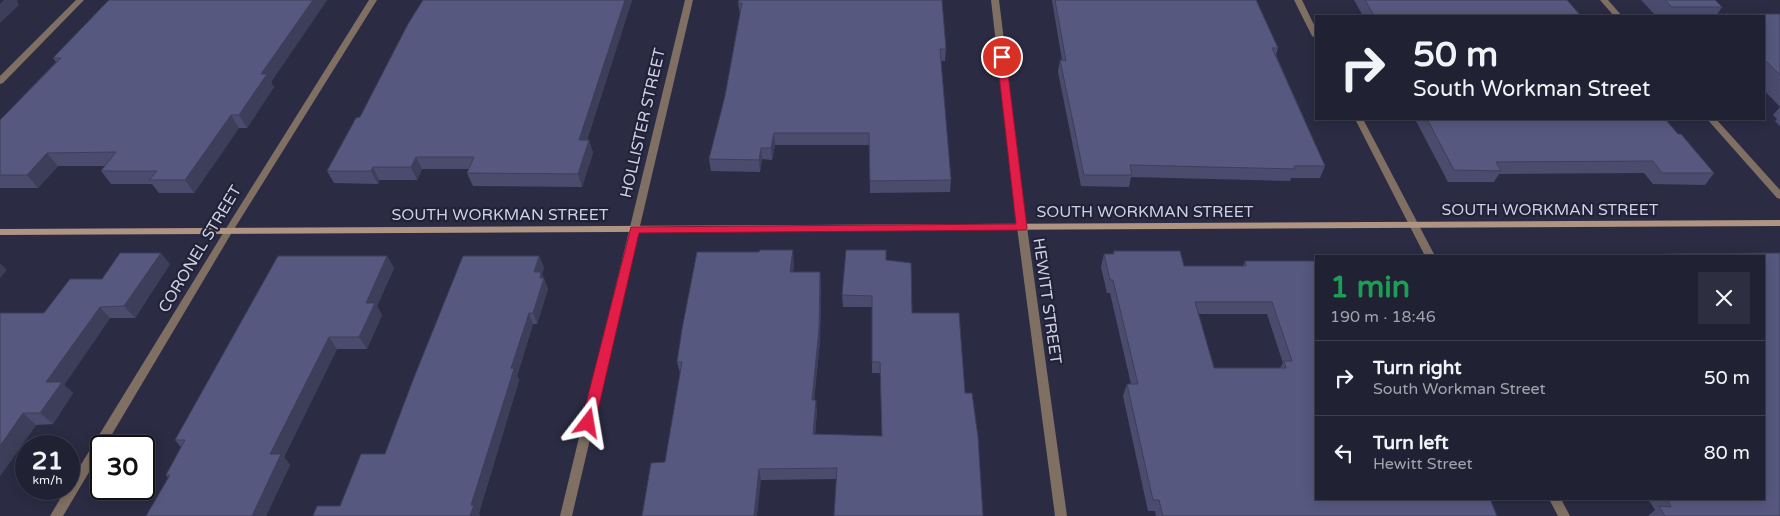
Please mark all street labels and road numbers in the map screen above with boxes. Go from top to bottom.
street label: HOLLISTER STREET [616,46,670,200]
street label: CORONEL STREET [154,181,246,316]
street label: SOUTH WORKMAN STREET [1441,200,1659,220]
street label: SOUTH WORKMAN STREET [1036,202,1254,222]
street label: SOUTH WORKMAN STREET [391,205,609,225]
street label: HEWITT STREET [1028,237,1066,366]

